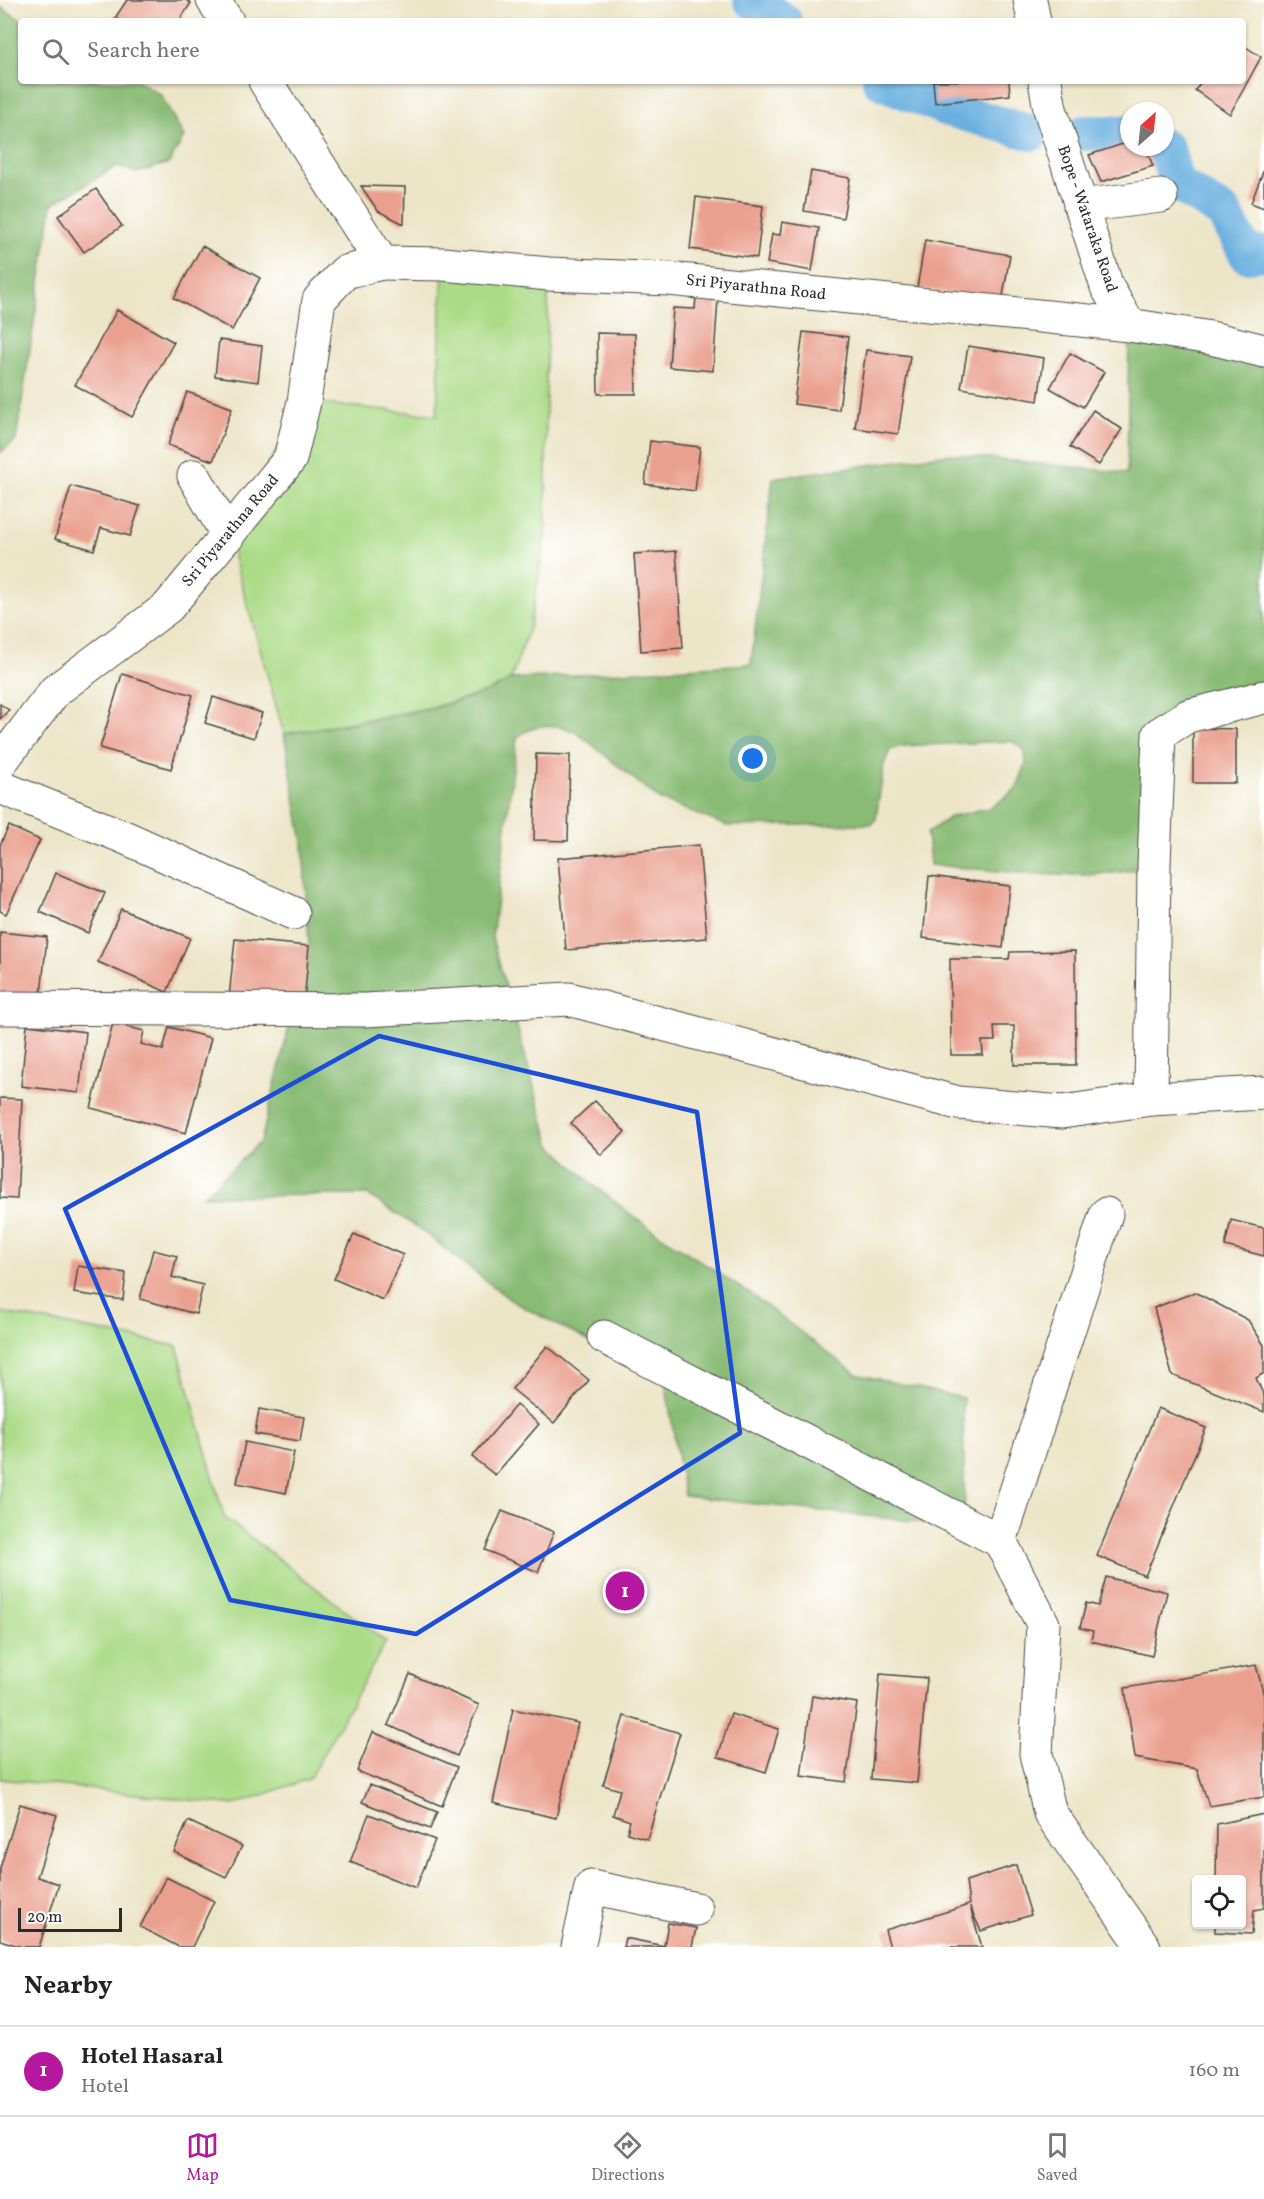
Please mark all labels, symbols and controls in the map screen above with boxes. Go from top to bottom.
search box [18,18,1246,84]
icon: search [39,35,72,68]
text: Search here [87,36,200,67]
north arrow [1120,102,1174,156]
street label: Bope - Wataraka Road [1052,143,1122,295]
street label: Sri Piyarathna Road [685,270,827,306]
street label: Sri Piyarathna Road [177,470,285,592]
your location [738,744,767,773]
pin: 1 [606,1568,644,1614]
map controls [1192,1875,1246,1929]
button: locate [1192,1875,1246,1929]
scale bar [18,1905,122,1932]
text: 20 m [27,1907,62,1929]
text: Nearby [24,1968,113,2004]
text: Hotel Hasaral [81,2042,223,2073]
text: 1 [39,2057,48,2085]
text: 160 m [1188,2057,1240,2085]
text: Hotel [81,2073,129,2101]
tab: Map [186,2129,219,2187]
tab: Directions [591,2129,665,2187]
tab: Saved [1037,2129,1078,2187]

